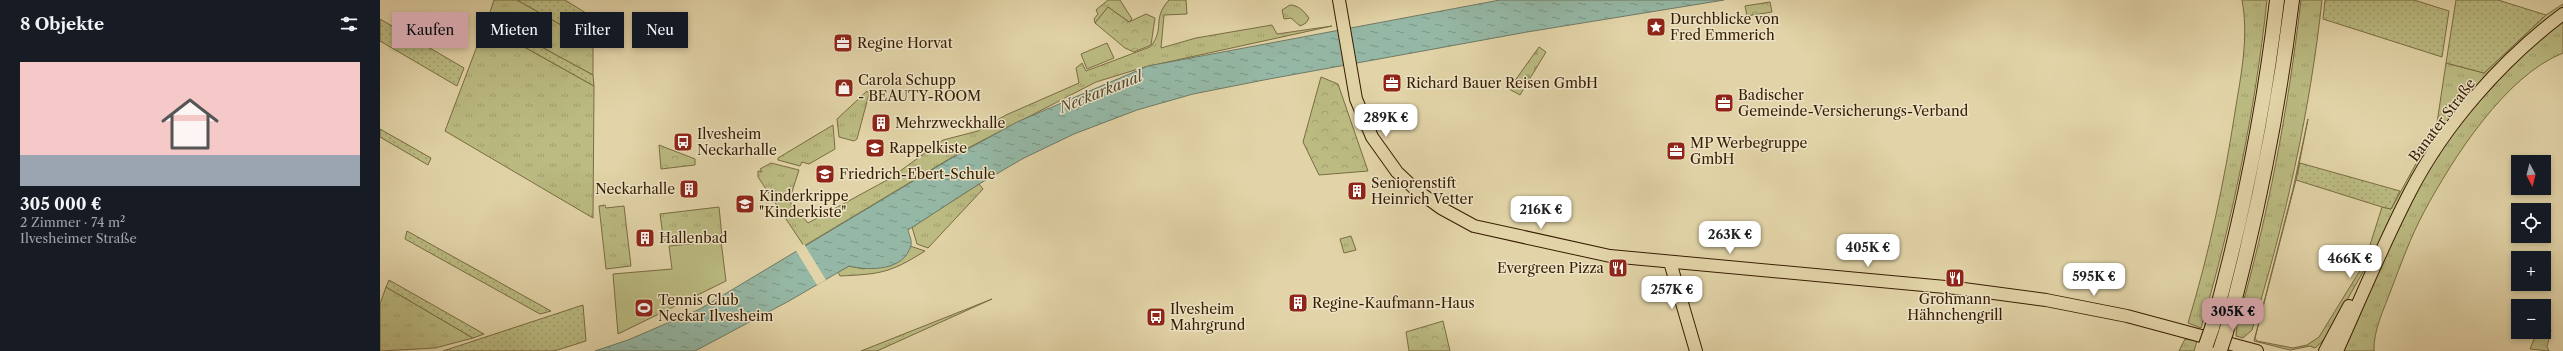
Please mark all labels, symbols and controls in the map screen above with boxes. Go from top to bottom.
place label: Durchblicke von Fred Emmerich [1670,10,1779,44]
chip: Kaufen [392,12,468,48]
chip: Mieten [476,12,552,48]
chip: Filter [560,12,624,48]
chip: Neu [632,12,688,48]
icon: filters [338,13,360,35]
text: 8 Objekte [20,14,104,34]
place icon: Durchblicke von Fred Emmerich [1645,16,1667,38]
office icon: Regine Horvat [832,32,854,54]
place label: Regine Horvat [857,34,953,52]
water label: Neckarkanal [1056,65,1147,117]
place label: Carola Schupp - BEAUTY-ROOM [858,71,981,105]
office icon: Richard Bauer Reisen GmbH [1381,72,1403,94]
place label: Richard Bauer Reisen GmbH [1406,74,1598,92]
street label: Banater Straße [2405,75,2479,165]
shop icon: Carola Schupp - BEAUTY-ROOM [833,77,855,99]
place label: Badischer Gemeinde-Versicherungs-Verband [1738,86,1969,120]
icon: home [154,88,226,160]
office icon: Badischer Gemeinde-Versicherungs-Verband [1713,92,1735,114]
pin: 289K € [1353,104,1419,138]
text: 289K € [1363,109,1409,125]
building icon: Mehrzweckhalle [870,112,892,134]
place label: Mehrzweckhalle [895,114,1006,132]
place label: Ilvesheim Neckarhalle [697,125,777,159]
bus stop icon: Ilvesheim Neckarhalle [672,131,694,153]
place label: MP Werbegruppe GmbH [1690,134,1808,168]
school or university icon: Rappelkiste [864,137,886,159]
place label: Rappelkiste [889,139,967,157]
office icon: MP Werbegruppe GmbH [1665,140,1687,162]
north arrow [2511,155,2551,195]
map controls [2511,155,2551,339]
school or university icon: Friedrich-Ebert-Schule [814,163,836,185]
place label: Friedrich-Ebert-Schule [839,165,996,183]
place label: Seniorenstift Heinrich Vetter [1371,174,1473,208]
building icon: Neckarhalle [678,178,700,200]
place label: Neckarhalle [595,180,675,198]
building icon: Seniorenstift Heinrich Vetter [1346,180,1368,202]
place label: Kinderkrippe "Kinderkiste" [759,187,849,221]
school or university icon: Kinderkrippe "Kinderkiste" [734,193,756,215]
text: 305 000 € [20,194,102,214]
pin: 216K € [1508,196,1574,230]
text: 216K € [1520,201,1562,217]
button: locate [2511,203,2551,243]
text: 2 Zimmer · 74 m² [20,214,125,230]
pin: 263K € [1697,221,1763,255]
text: 263K € [1708,226,1752,242]
building icon: Hallenbad [634,227,656,249]
place label: Hallenbad [659,229,728,247]
text: Ilvesheimer Straße [20,230,137,246]
pin: 405K € [1835,234,1901,268]
text: 405K € [1846,239,1890,255]
pin: 466K € [2317,245,2383,279]
text: 466K € [2328,250,2372,266]
button: + [2511,251,2551,291]
restaurant icon: Evergreen Pizza [1607,257,1629,279]
place label: Evergreen Pizza [1497,259,1605,277]
pin: 595K € [2061,263,2127,297]
restaurant icon: Grohmann Hähnchengrill [1944,267,1966,289]
text: 595K € [2072,268,2116,284]
pin: 257K € [1639,276,1705,310]
text: 257K € [1650,281,1694,297]
place label: Grohmann Hähnchengrill [1907,290,2003,324]
place label: Tennis Club Neckar Ilvesheim [658,291,773,325]
building icon: Regine-Kaufmann-Haus [1287,292,1309,314]
place label: Regine-Kaufmann-Haus [1312,294,1475,312]
sports icon: Tennis Club Neckar Ilvesheim [633,297,655,319]
pin: 305K € [2200,298,2266,332]
button: − [2511,299,2551,339]
place label: Ilvesheim Mahrgrund [1170,300,1246,334]
text: 305K € [2211,303,2255,319]
bus stop icon: Ilvesheim Mahrgrund [1145,306,1167,328]

